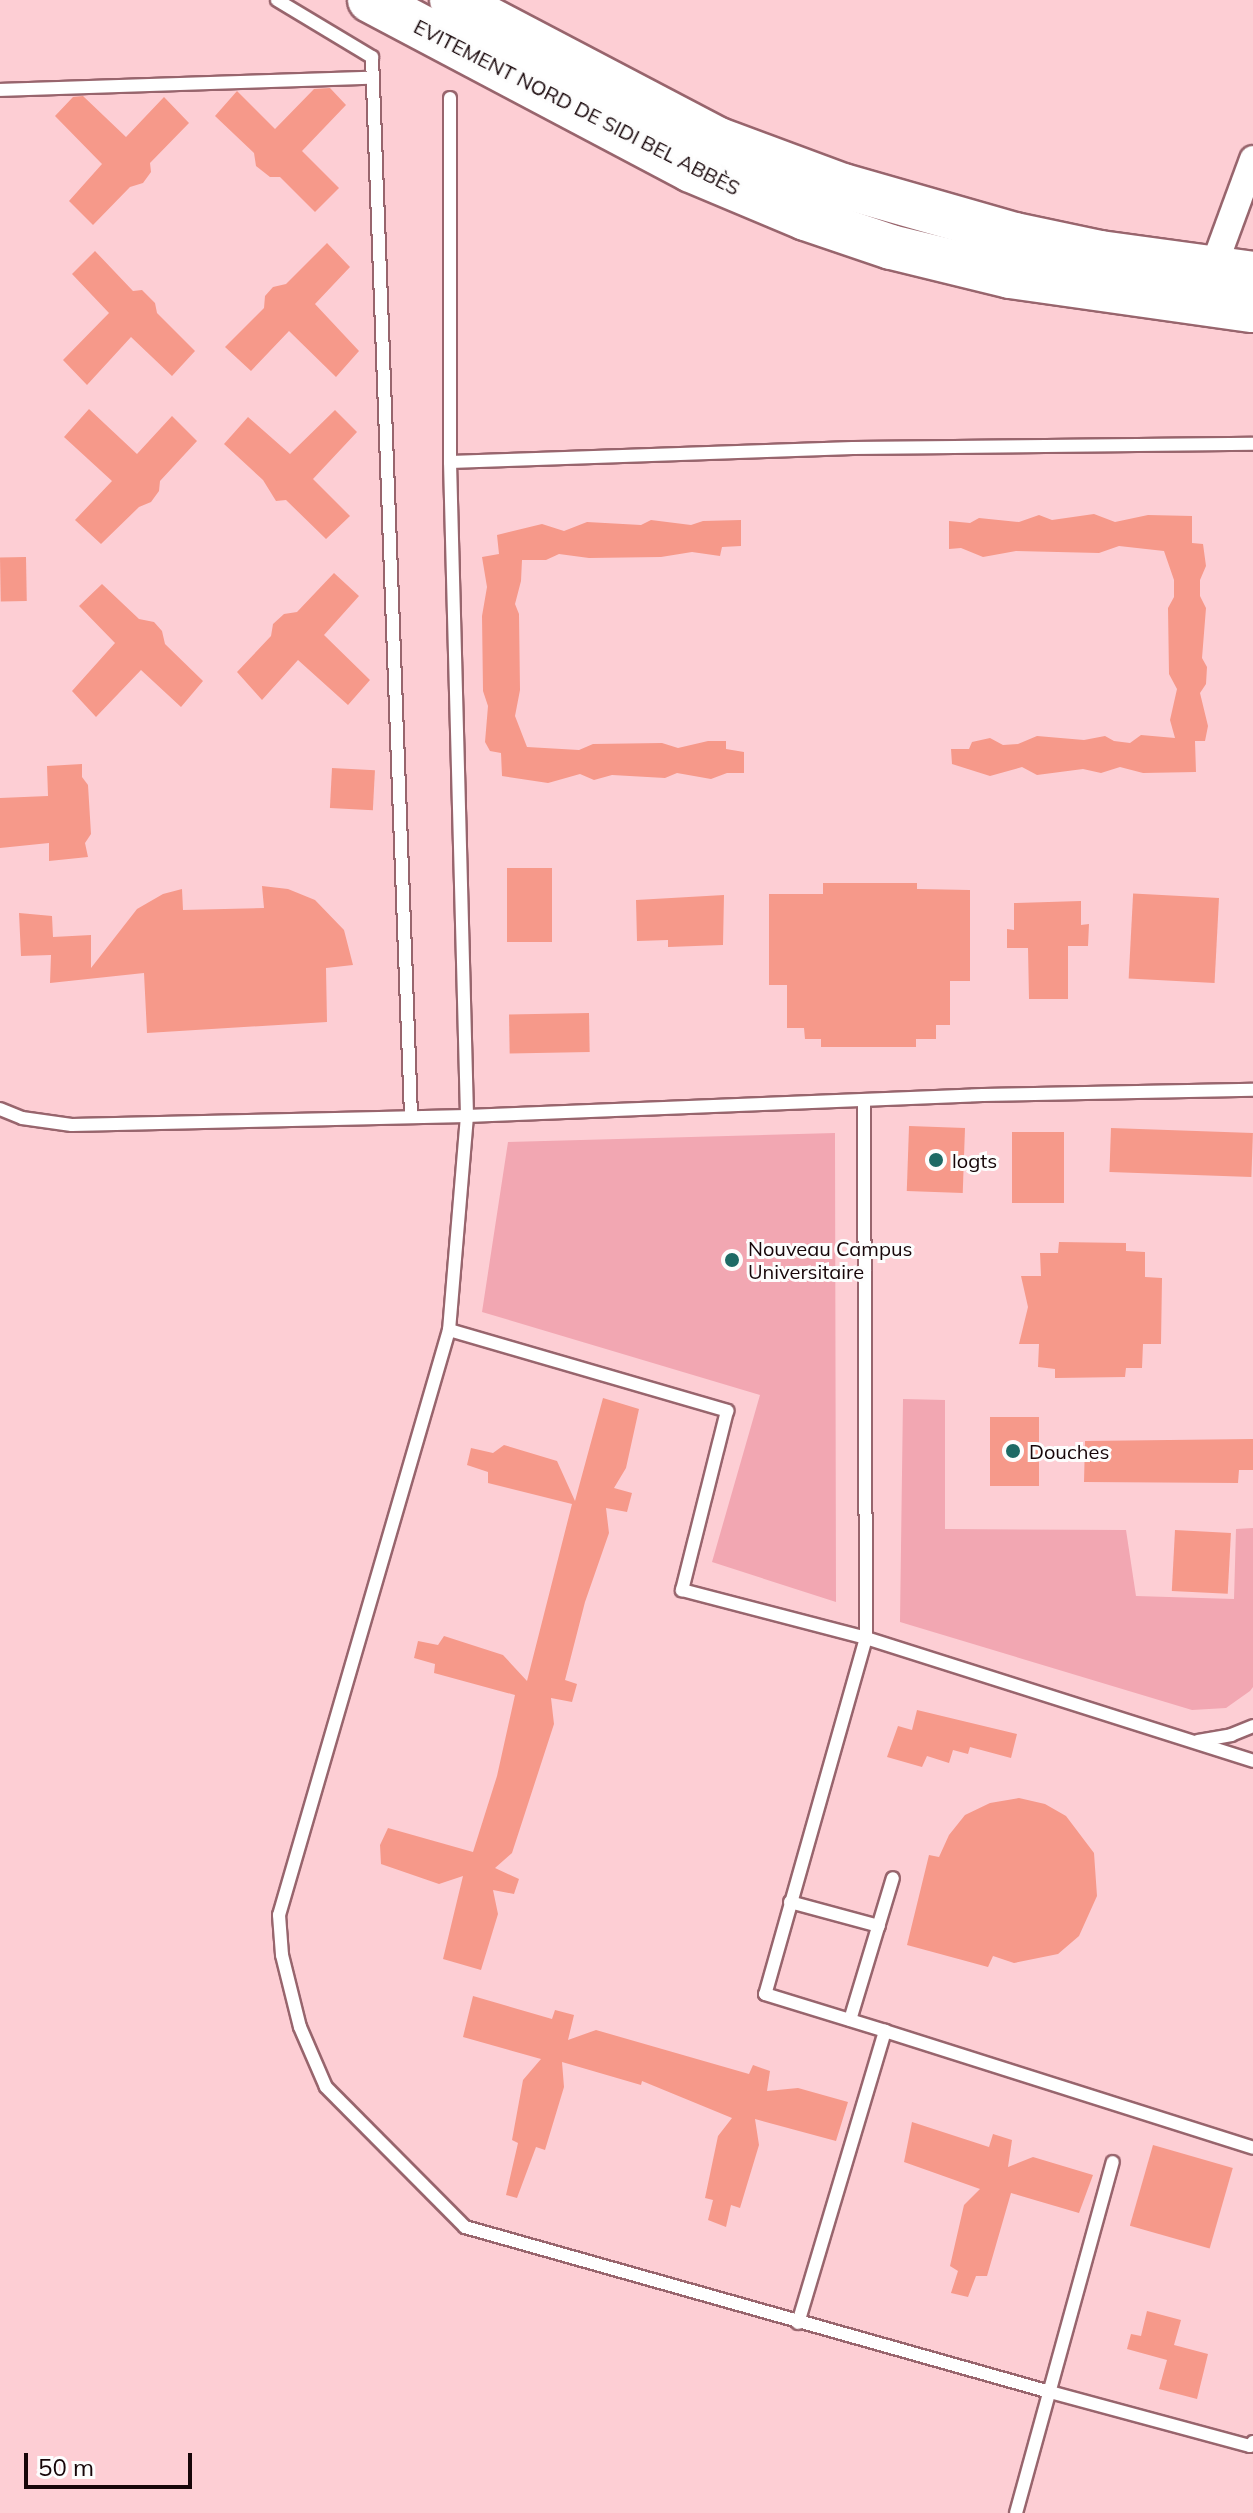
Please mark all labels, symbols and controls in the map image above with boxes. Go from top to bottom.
street label: EVITEMENT NORD DE SIDI BEL ABBÈS [410,14,744,200]
place label: logts [952,1148,997,1172]
marker: logts [927,1151,945,1169]
place label: Nouveau Campus Universitaire [748,1236,912,1283]
marker: Nouveau Campus Universitaire [723,1251,741,1269]
place label: Douches [1029,1439,1109,1463]
marker: Douches [1004,1442,1022,1460]
scale bar [28,2437,196,2487]
text: 50 m [38,2452,94,2482]

